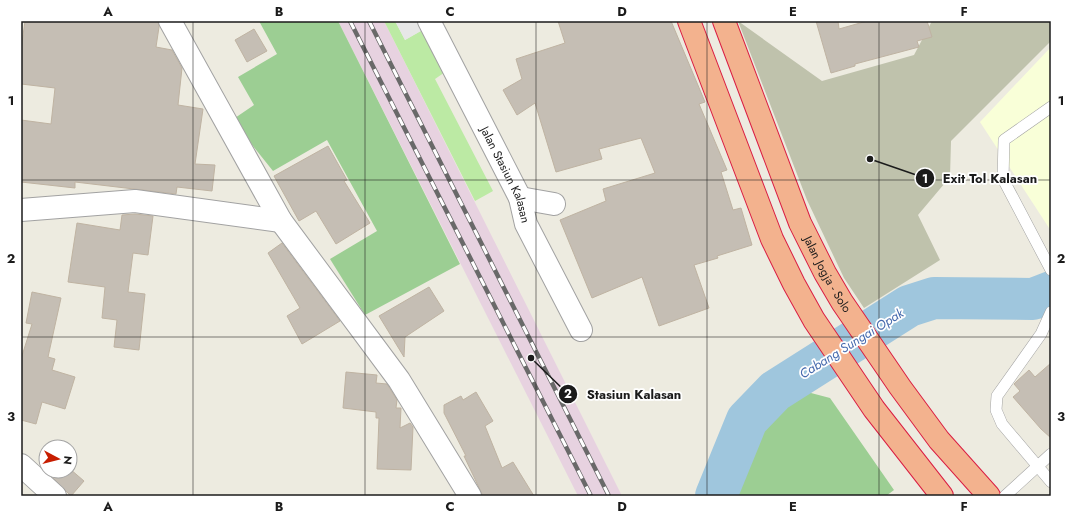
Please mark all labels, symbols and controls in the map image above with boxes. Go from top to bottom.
text: A [102,2,113,21]
text: B [275,2,284,21]
text: C [445,2,455,21]
text: D [617,2,627,21]
text: E [789,2,797,21]
text: F [960,2,968,21]
text: 1 [8,91,14,110]
text: 1 [1058,91,1064,110]
street label: Jalan Stasiun Kalasan [475,122,534,225]
callout: Exit Tol Kalasan [915,166,1045,191]
text: Exit Tol Kalasan [943,169,1037,188]
text: 1 [922,170,928,188]
street label: Jalan Jogja - Solo [798,231,856,317]
text: 2 [7,249,15,268]
text: 2 [1057,249,1065,268]
water label: Cabang Sungai Opak [796,303,907,383]
callout: Stasiun Kalasan [558,382,689,407]
text: 2 [564,385,572,403]
text: Stasiun Kalasan [587,385,681,404]
text: 3 [7,407,15,426]
text: 3 [1057,407,1065,426]
north arrow [38,439,78,479]
text: N [59,455,76,466]
text: A [102,497,113,516]
text: B [275,497,284,516]
text: C [445,497,455,516]
text: D [617,497,627,516]
text: E [789,497,797,516]
text: F [960,497,968,516]

